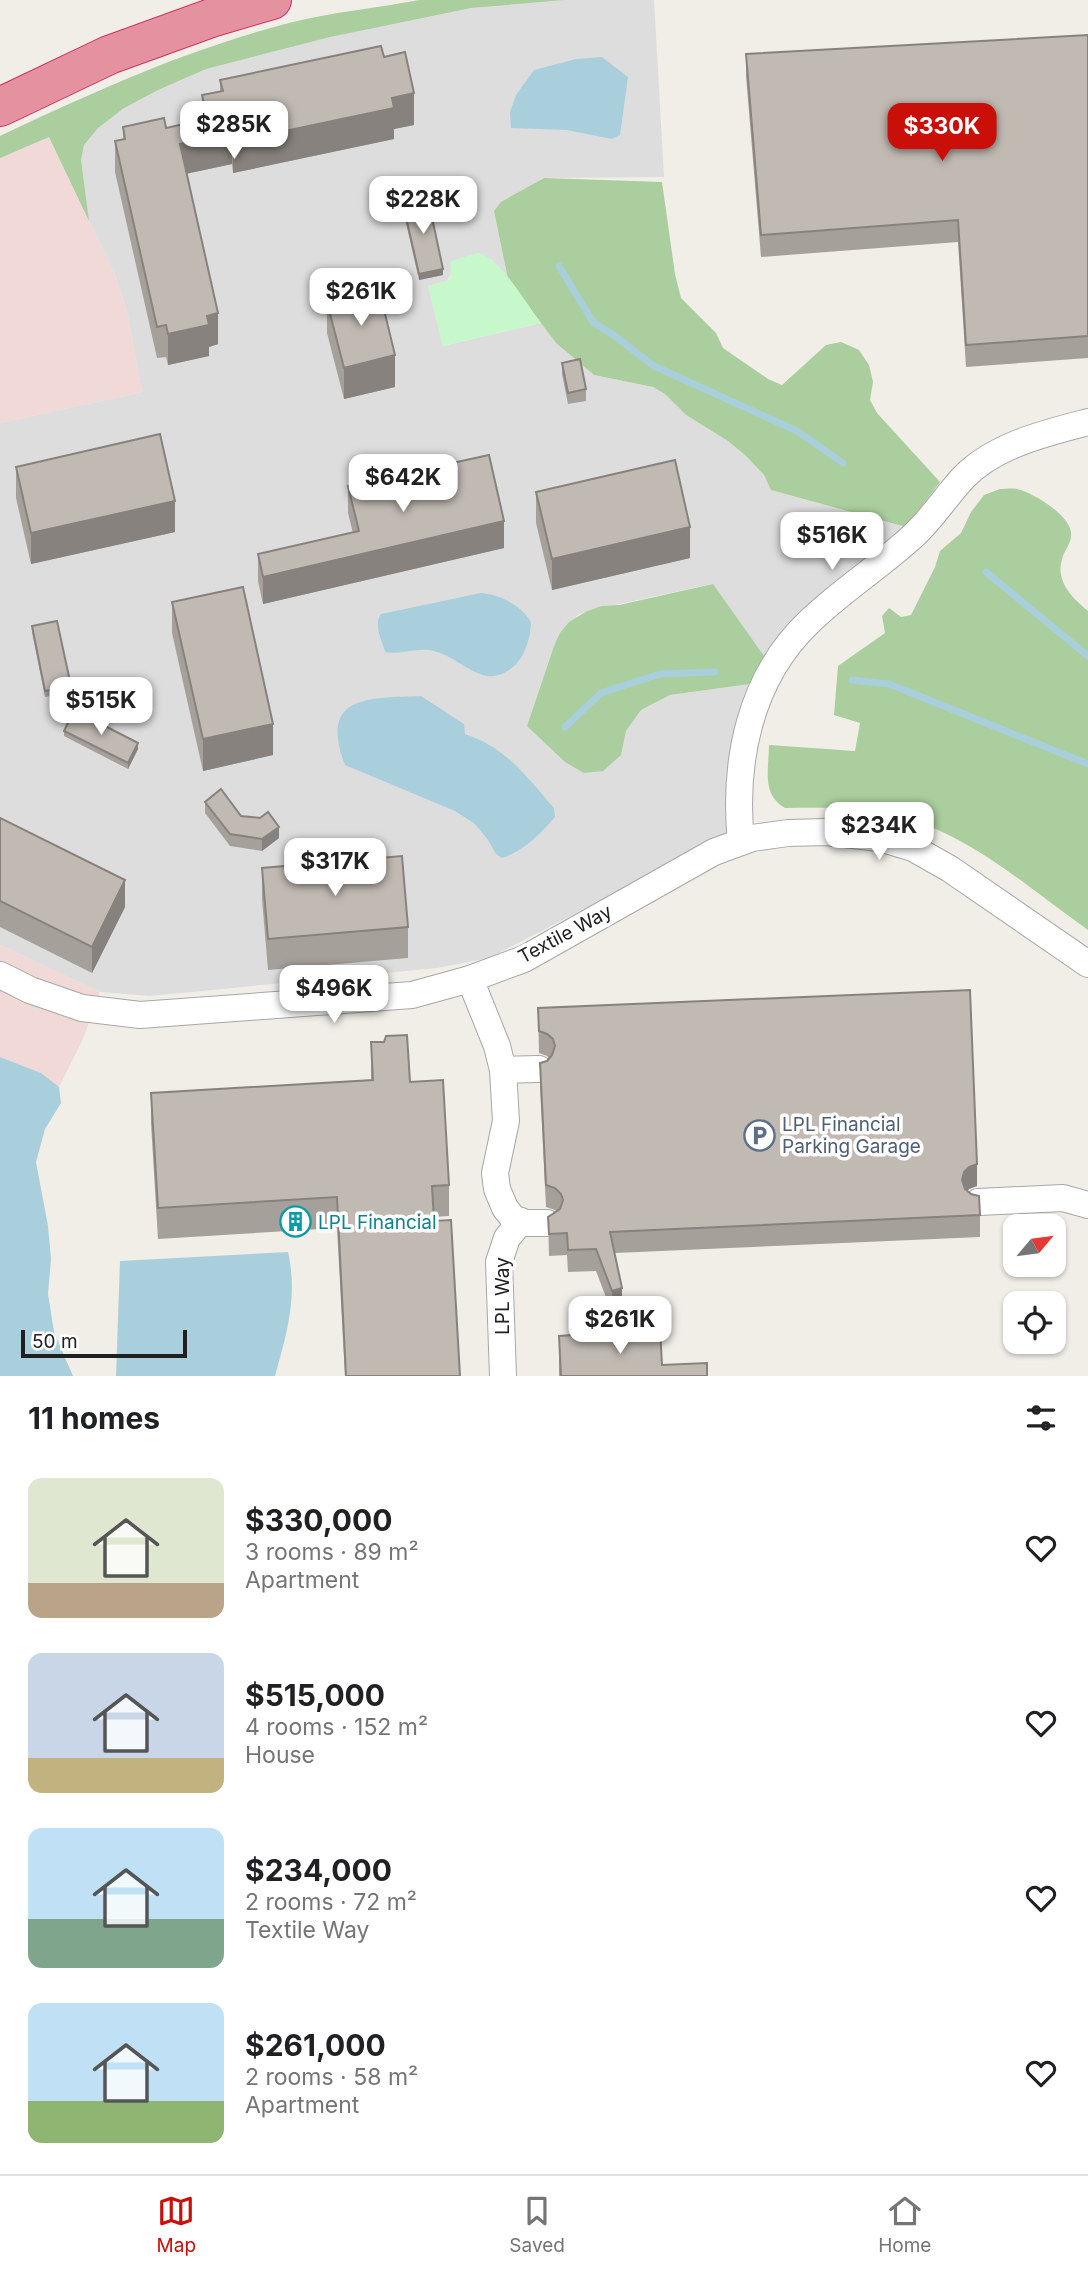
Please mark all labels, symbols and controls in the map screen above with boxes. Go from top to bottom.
pin: $285K [185,102,283,161]
pin: $330K [893,104,991,163]
text: $285K [196,110,272,138]
text: $330K [904,112,980,140]
pin: $228K [374,176,472,236]
text: $228K [385,185,461,213]
pin: $261K [312,268,410,328]
text: $261K [326,277,396,305]
pin: $642K [354,454,452,514]
text: $642K [365,463,441,491]
pin: $516K [783,512,881,572]
text: $516K [796,521,868,549]
pin: $515K [52,678,150,737]
text: $515K [66,686,136,714]
pin: $234K [830,802,928,862]
text: $234K [841,811,917,839]
pin: $317K [286,838,384,898]
text: $317K [300,847,370,875]
street label: Textile Way [514,900,616,968]
pin: $496K [285,965,383,1025]
text: $496K [295,974,373,1002]
place label: LPL Financial Parking Garage [782,1113,921,1158]
parking icon: LPL Financial Parking Garage [742,1118,776,1152]
building icon: LPL Financial [278,1205,312,1239]
place label: LPL Financial [318,1211,437,1234]
north arrow [1003,1214,1066,1278]
map controls [1003,1214,1066,1354]
street label: LPL Way [491,1257,514,1335]
button: locate [1003,1291,1066,1354]
pin: $261K [571,1296,669,1356]
text: $261K [585,1305,655,1333]
scale bar [21,1327,187,1359]
text: 50 m [32,1330,78,1353]
icon: filters [1022,1399,1060,1437]
text: 11 homes [28,1400,160,1436]
text: $330,000 [245,1502,393,1538]
icon: home [84,1506,168,1590]
icon: heart [1022,1529,1060,1567]
text: 3 rooms · 89 m² [245,1538,419,1566]
text: Apartment [245,1566,359,1594]
text: $515,000 [245,1677,385,1713]
icon: home [84,1681,168,1765]
icon: heart [1022,1704,1060,1742]
text: 4 rooms · 152 m² [245,1713,428,1741]
text: House [245,1741,315,1769]
text: $234,000 [245,1852,392,1888]
icon: home [84,1856,168,1940]
icon: heart [1022,1879,1060,1917]
text: 2 rooms · 72 m² [245,1888,417,1916]
text: Textile Way [245,1916,370,1944]
text: $261,000 [245,2027,386,2063]
icon: home [84,2031,168,2115]
icon: heart [1022,2054,1060,2092]
text: 2 rooms · 58 m² [245,2063,418,2091]
text: Apartment [245,2091,359,2119]
tab: Map [157,2192,196,2257]
tab: Saved [509,2192,565,2257]
tab: Home [878,2192,931,2257]

